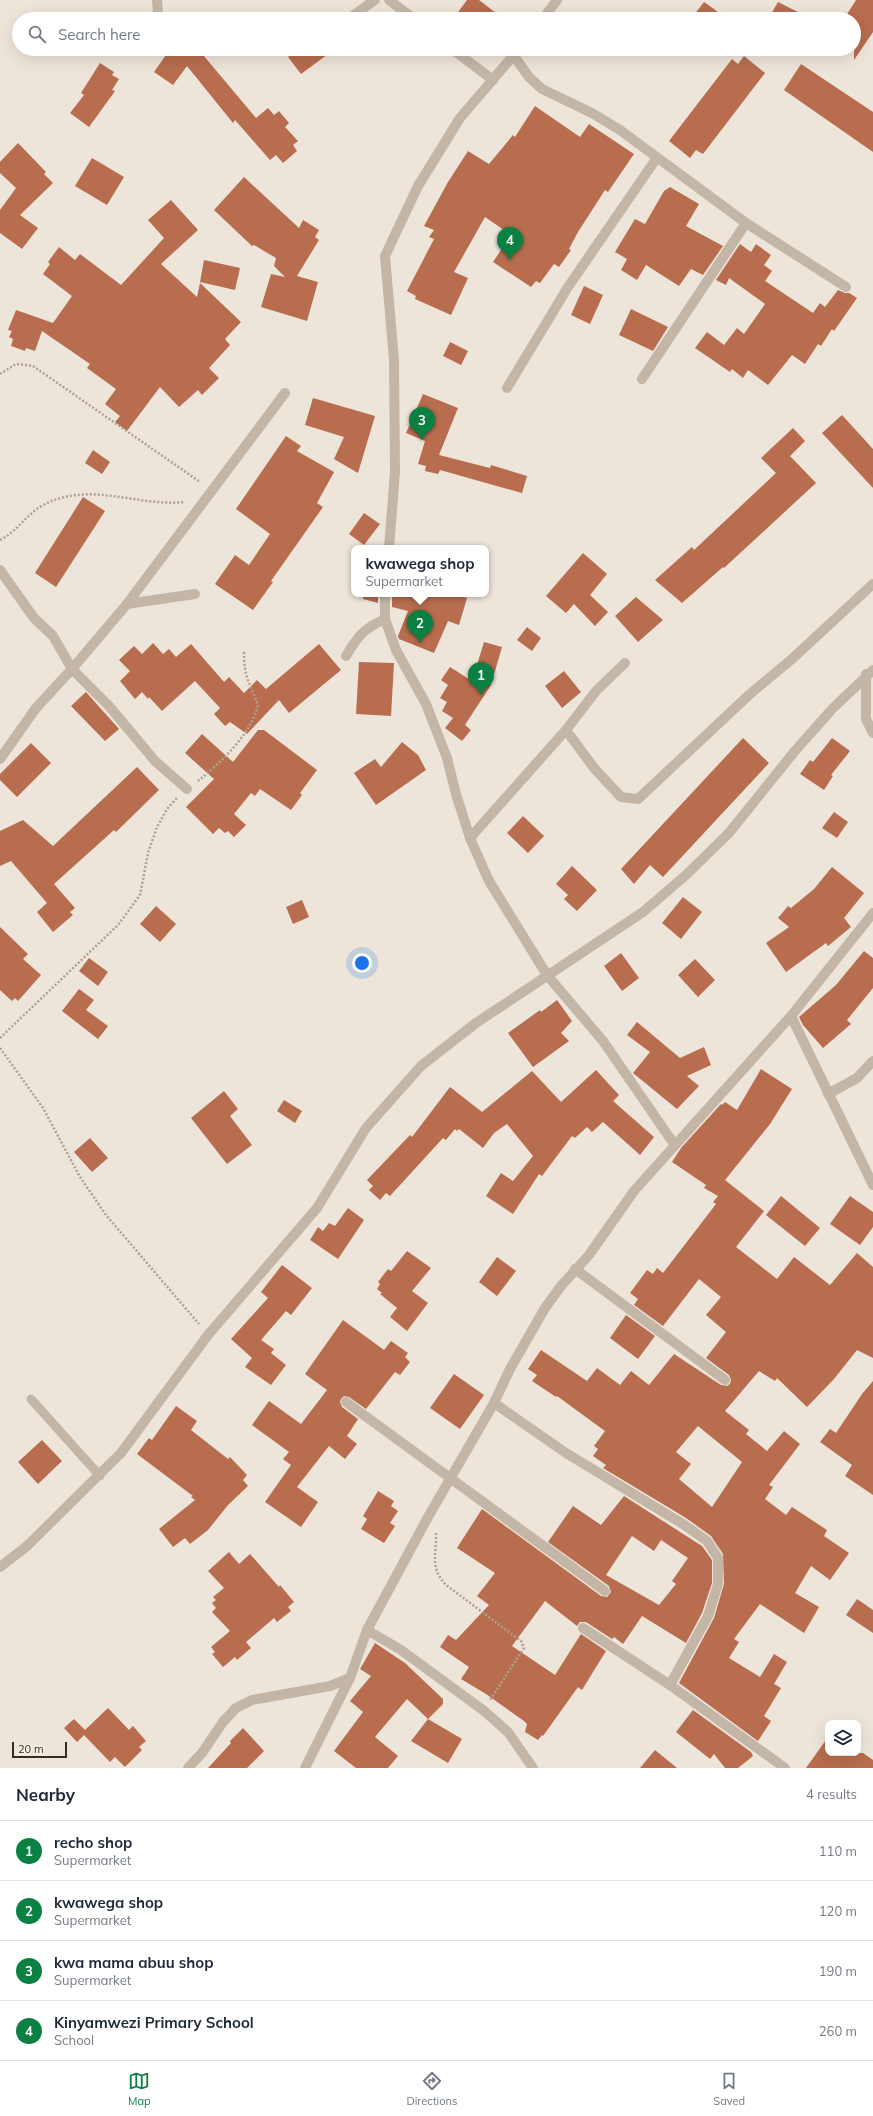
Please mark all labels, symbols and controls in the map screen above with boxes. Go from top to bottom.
search box [12,12,861,56]
icon: search [26,23,48,45]
text: Search here [58,25,140,44]
pin: 4 [497,227,523,260]
pin: 3 [409,407,435,440]
popup [351,545,489,597]
text: kwawega shop [365,554,475,573]
text: Supermarket [365,573,443,589]
pin: 2 [407,610,433,643]
pin: 1 [468,662,494,695]
your location [352,953,372,973]
map controls [825,1720,861,1756]
button: layers [825,1720,861,1756]
scale bar [12,1740,67,1759]
text: 20 m [18,1742,44,1756]
text: Nearby [16,1784,75,1805]
text: 4 results [806,1786,857,1802]
text: recho shop [54,1833,132,1852]
text: 1 [25,1843,33,1859]
text: 110 m [819,1843,857,1859]
text: Supermarket [54,1852,131,1868]
text: kwawega shop [54,1893,163,1912]
text: 2 [25,1903,33,1919]
text: 120 m [819,1903,857,1919]
text: Supermarket [54,1912,131,1928]
text: kwa mama abuu shop [54,1953,214,1972]
text: 3 [25,1963,33,1979]
text: 190 m [819,1963,857,1979]
text: Supermarket [54,1972,131,1988]
text: Kinyamwezi Primary School [54,2013,254,2032]
text: 4 [25,2023,33,2039]
text: 260 m [819,2023,857,2039]
text: School [54,2032,94,2048]
tab: Map [128,2070,151,2108]
tab: Directions [407,2070,457,2108]
tab: Saved [713,2070,745,2108]

